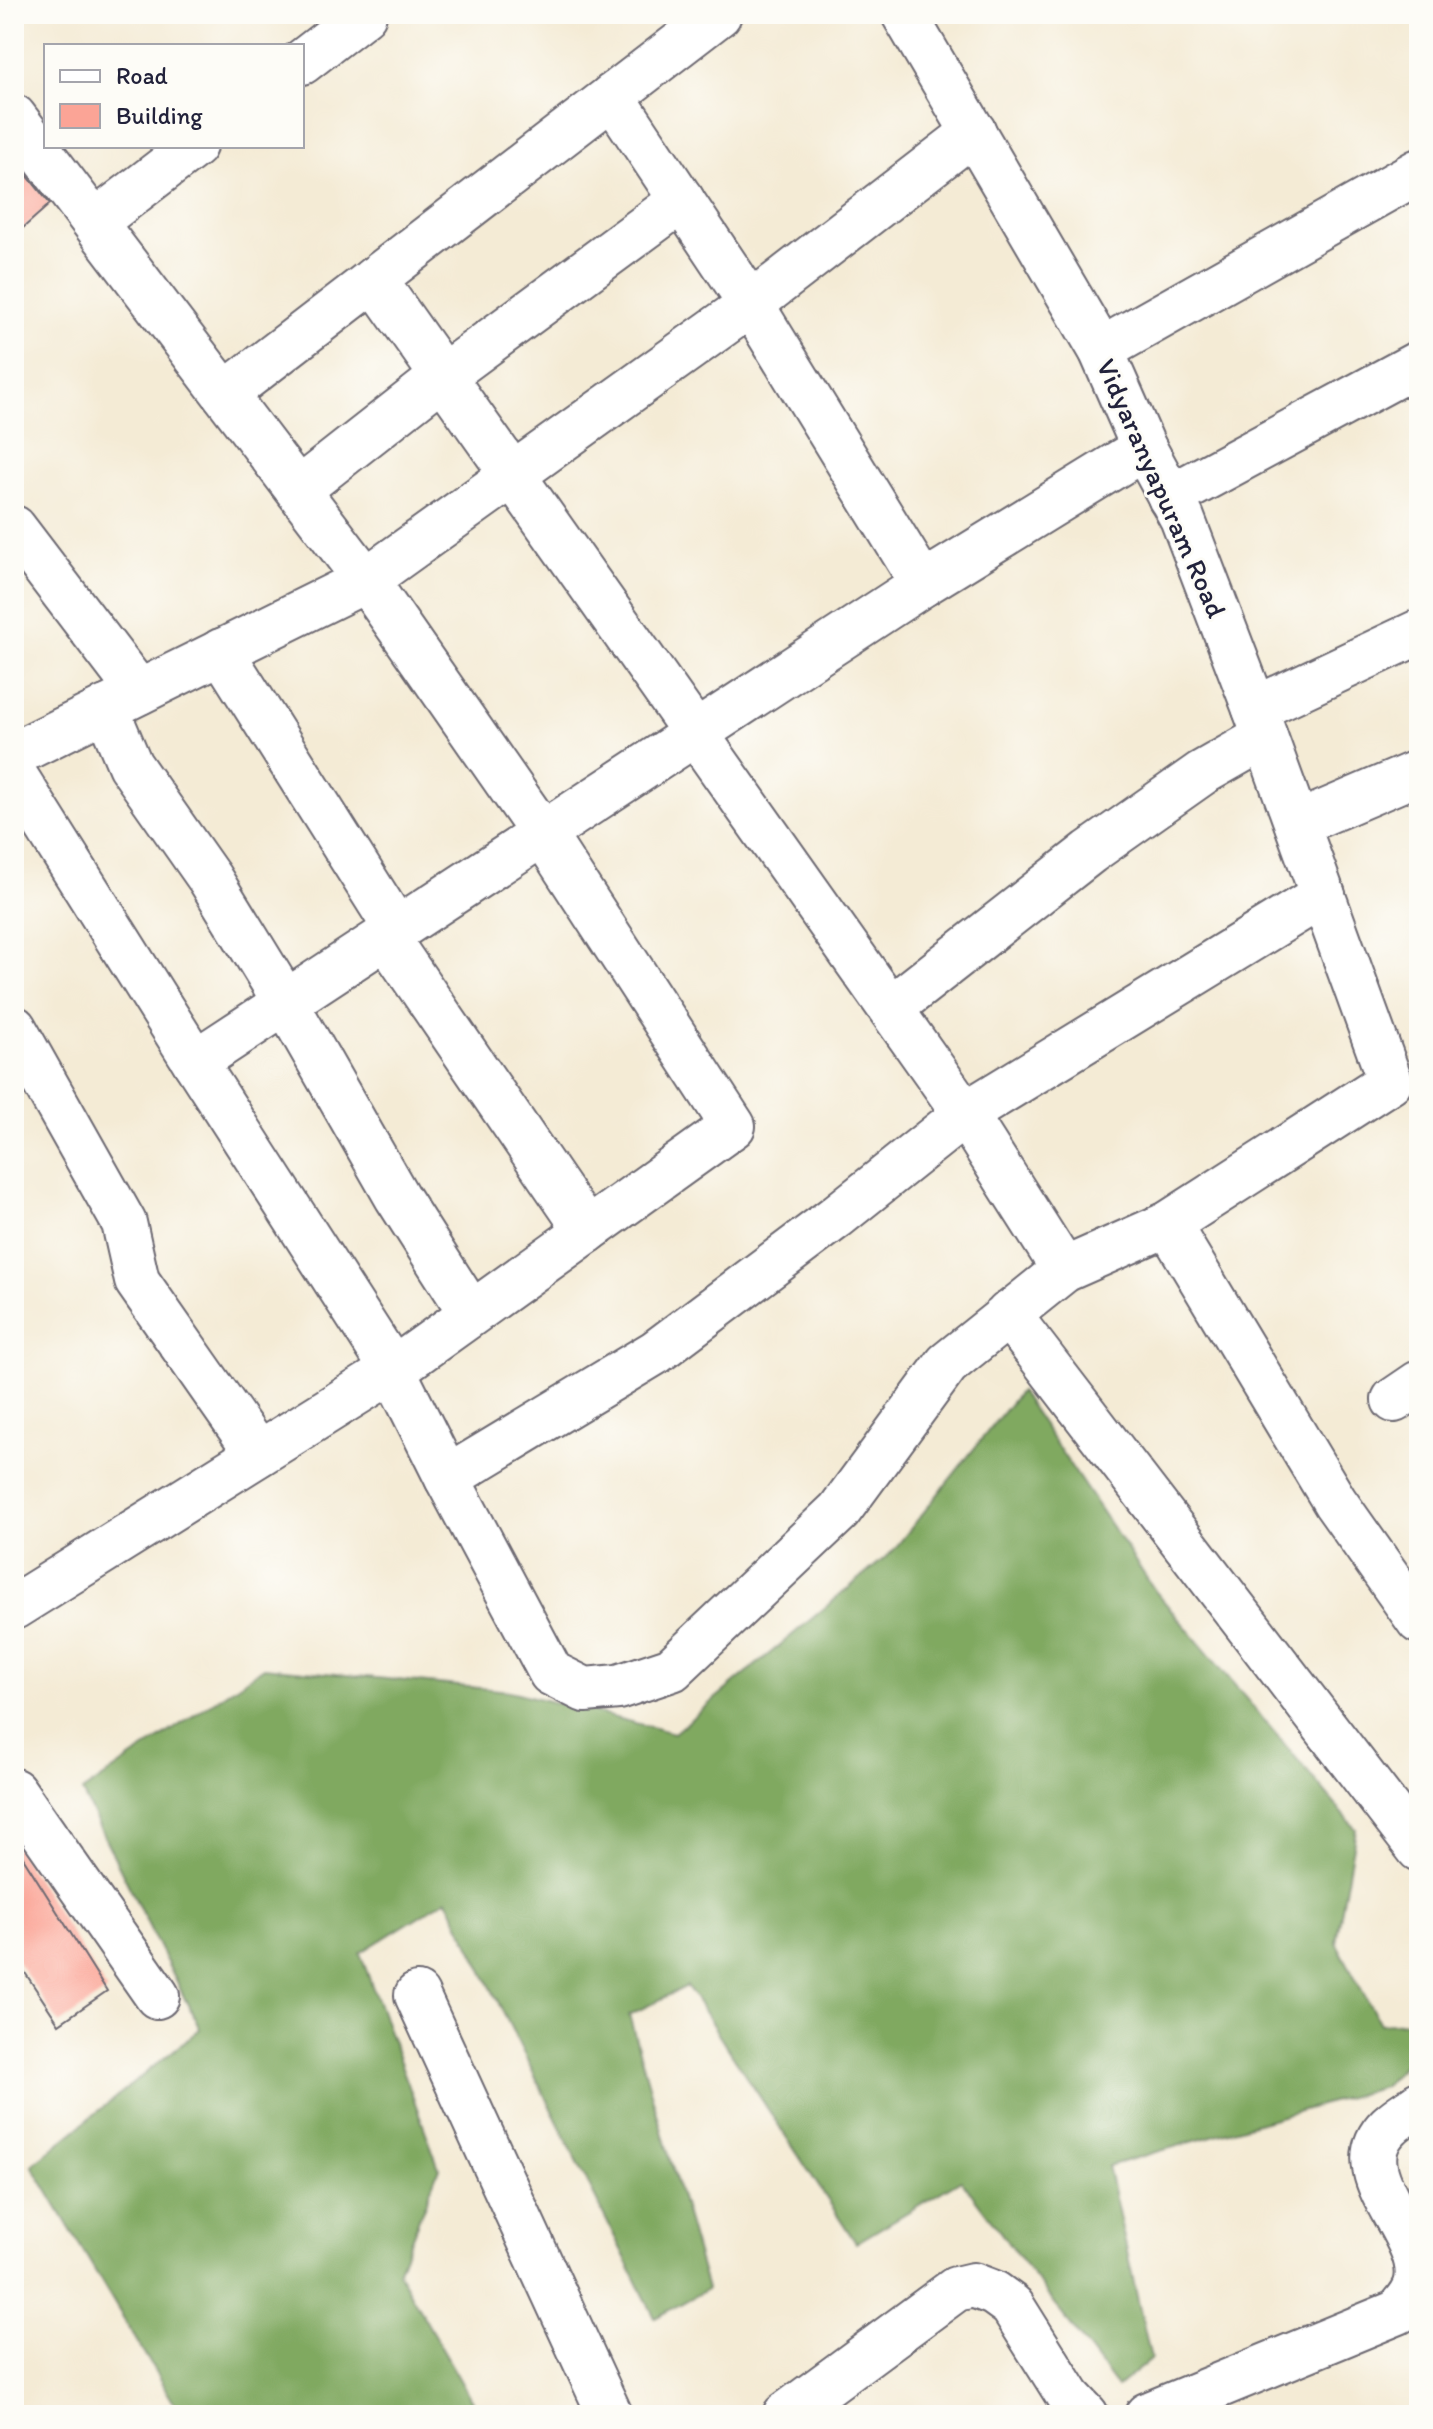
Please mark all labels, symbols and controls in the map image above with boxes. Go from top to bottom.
legend [44,44,304,148]
text: Road [116,61,168,90]
text: Building [116,101,203,130]
street label: Vidyaranyapuram Road [1090,353,1234,623]

